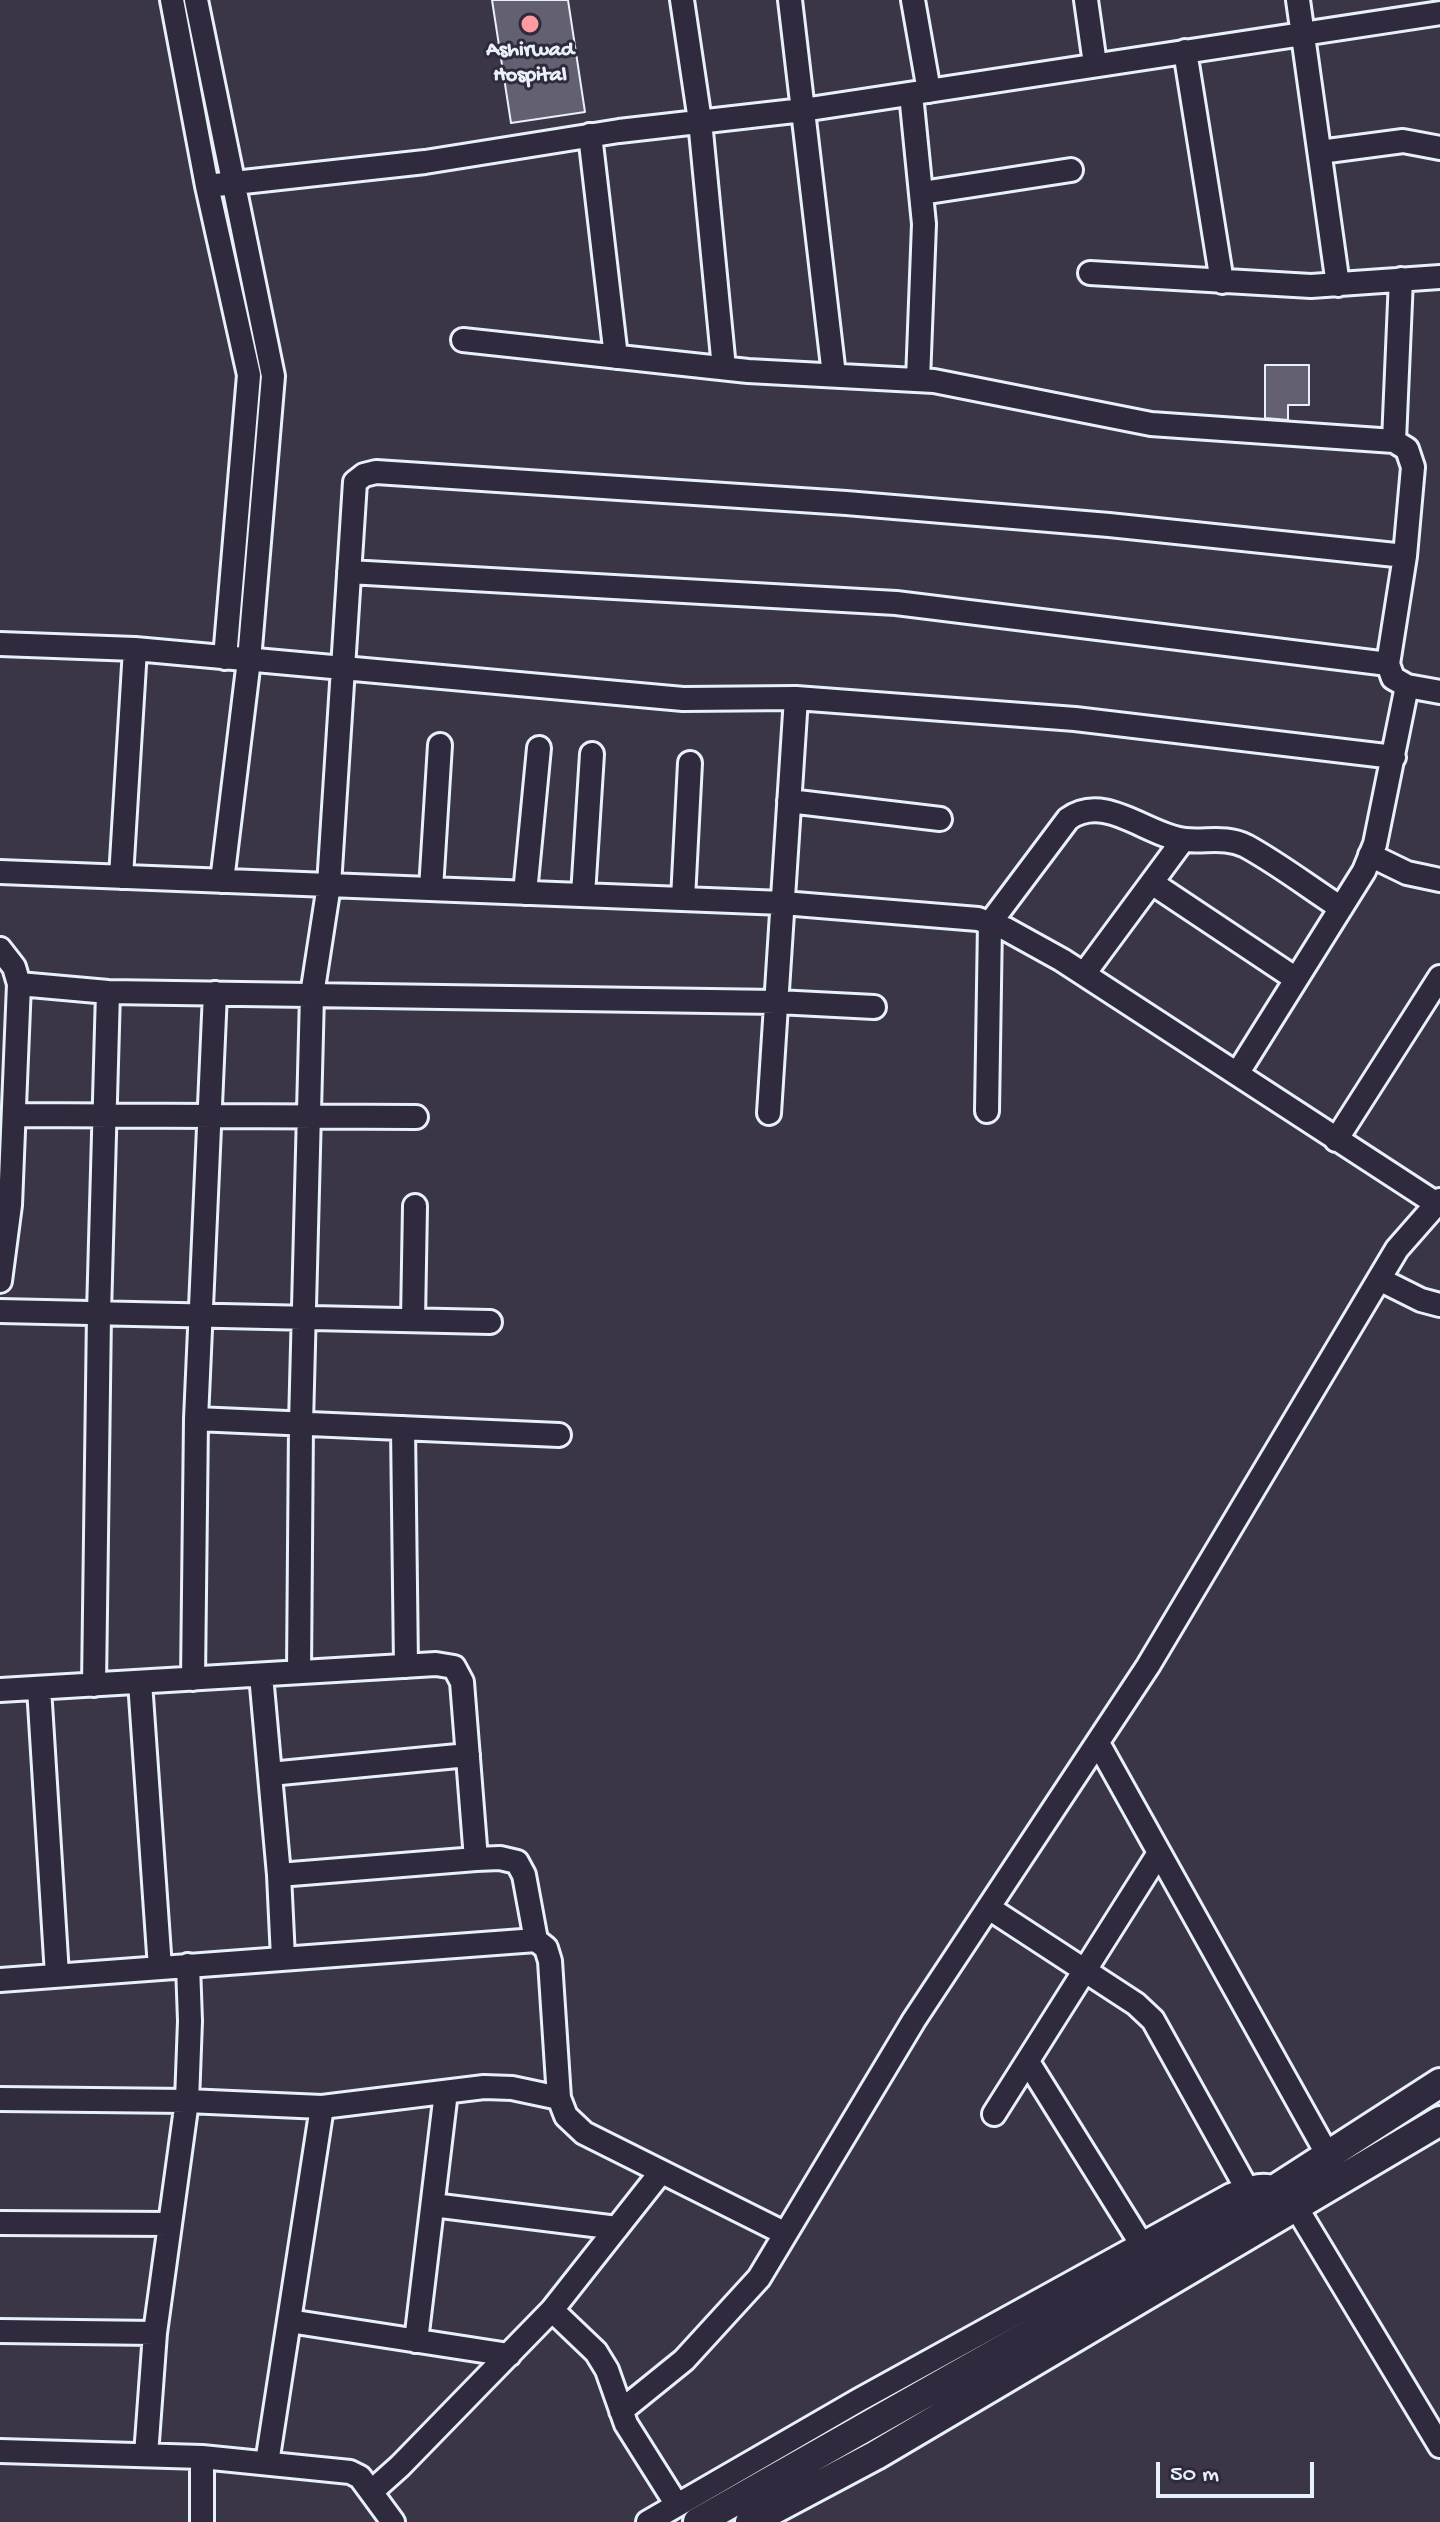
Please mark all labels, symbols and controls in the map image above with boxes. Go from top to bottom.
marker: Ashirwad Hospital [519,13,541,35]
place label: Ashirwad Hospital [486,39,574,90]
scale bar [1160,2446,1318,2496]
text: 50 m [1170,2461,1219,2490]

